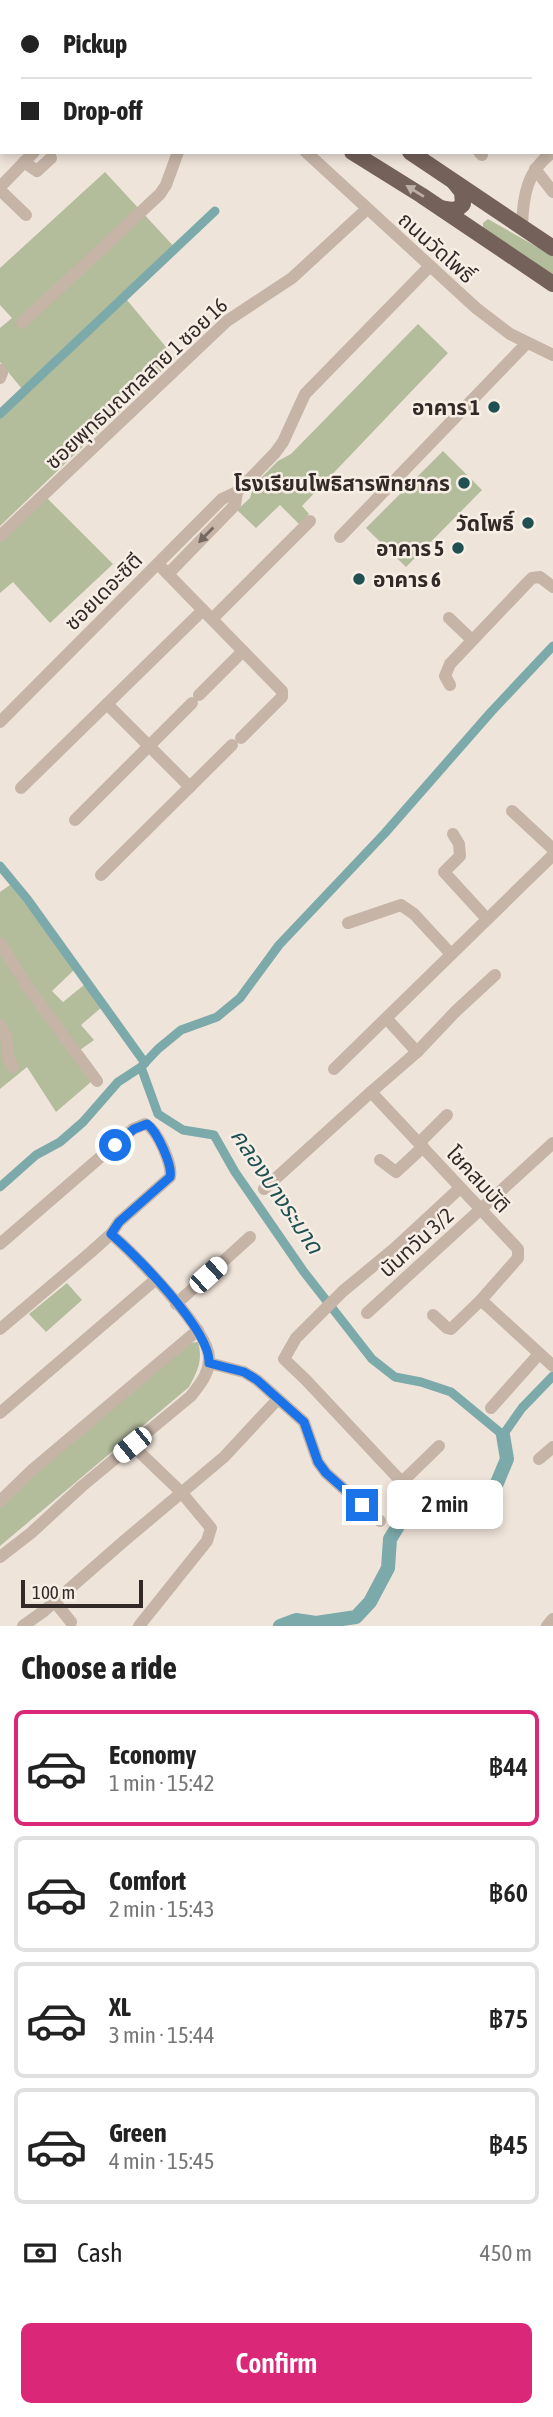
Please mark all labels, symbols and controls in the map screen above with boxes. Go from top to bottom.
text: Pickup [63,29,127,59]
text: Drop-off [63,96,143,126]
one-way arrow [405,185,425,198]
street label: ถนนวัดโพธิ์ [394,207,480,288]
street label: ซอยพุทธมณฑลสาย 1 ซอย 16 [40,292,233,475]
place label: อาคาร 1 [412,395,480,419]
marker: อาคาร 1 [486,399,502,415]
place label: โรงเรียนโพธิสารพิทยากร [234,471,450,495]
marker: โรงเรียนโพธิสารพิทยากร [456,475,472,491]
place label: วัดโพธิ์ [456,510,515,535]
marker: วัดโพธิ์ [520,515,536,531]
one-way arrow [199,526,215,543]
place label: อาคาร 5 [376,536,444,560]
marker: อาคาร 5 [450,540,466,556]
street label: ซอยเดอะซิตี [59,547,147,635]
place label: อาคาร 6 [373,567,441,591]
marker: อาคาร 6 [351,571,367,587]
water label: คลองบางระมาด [226,1124,329,1259]
route start [99,1129,131,1161]
street label: โชคสมบัติ [442,1141,516,1217]
street label: นันทวัน 3/2 [374,1202,458,1282]
car [186,1253,231,1297]
car [110,1424,155,1466]
callout: 2 min [386,1480,502,1530]
route end [346,1489,378,1521]
text: 2 min [422,1491,468,1517]
scale bar [21,1577,144,1609]
text: 100 m [32,1581,75,1603]
text: Choose a ride [21,1649,177,1686]
icon: car [25,1737,88,1800]
text: Economy [109,1740,196,1770]
text: ฿44 [488,1752,528,1782]
text: 1 min · 15:42 [109,1770,215,1796]
icon: car [25,1863,88,1926]
text: Comfort [109,1866,186,1896]
text: ฿60 [488,1878,528,1908]
text: 2 min · 15:43 [109,1896,215,1922]
icon: car [25,1989,88,2052]
text: XL [109,1992,131,2022]
text: ฿75 [488,2004,528,2034]
text: 3 min · 15:44 [109,2022,215,2048]
icon: car [25,2115,88,2178]
text: Green [109,2118,167,2148]
text: ฿45 [488,2130,528,2160]
text: 4 min · 15:45 [109,2148,215,2174]
icon: cash [21,2234,59,2272]
text: Cash [77,2238,123,2268]
text: 450 m [480,2240,532,2266]
button: Confirm [21,2323,532,2403]

